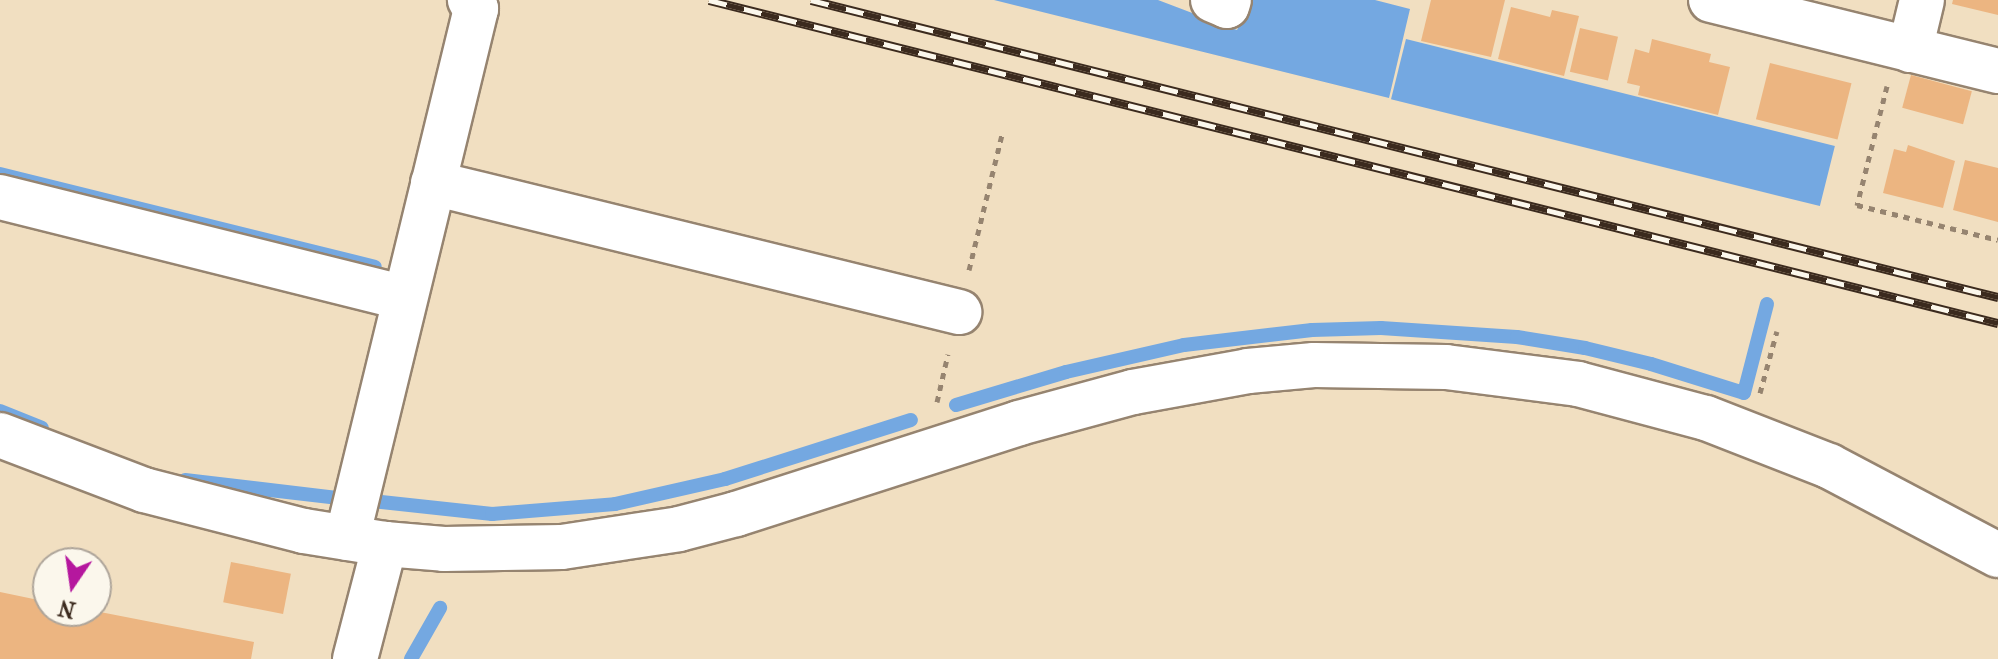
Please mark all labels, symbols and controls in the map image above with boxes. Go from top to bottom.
north arrow [32,547,112,627]
text: N [56,594,78,623]

